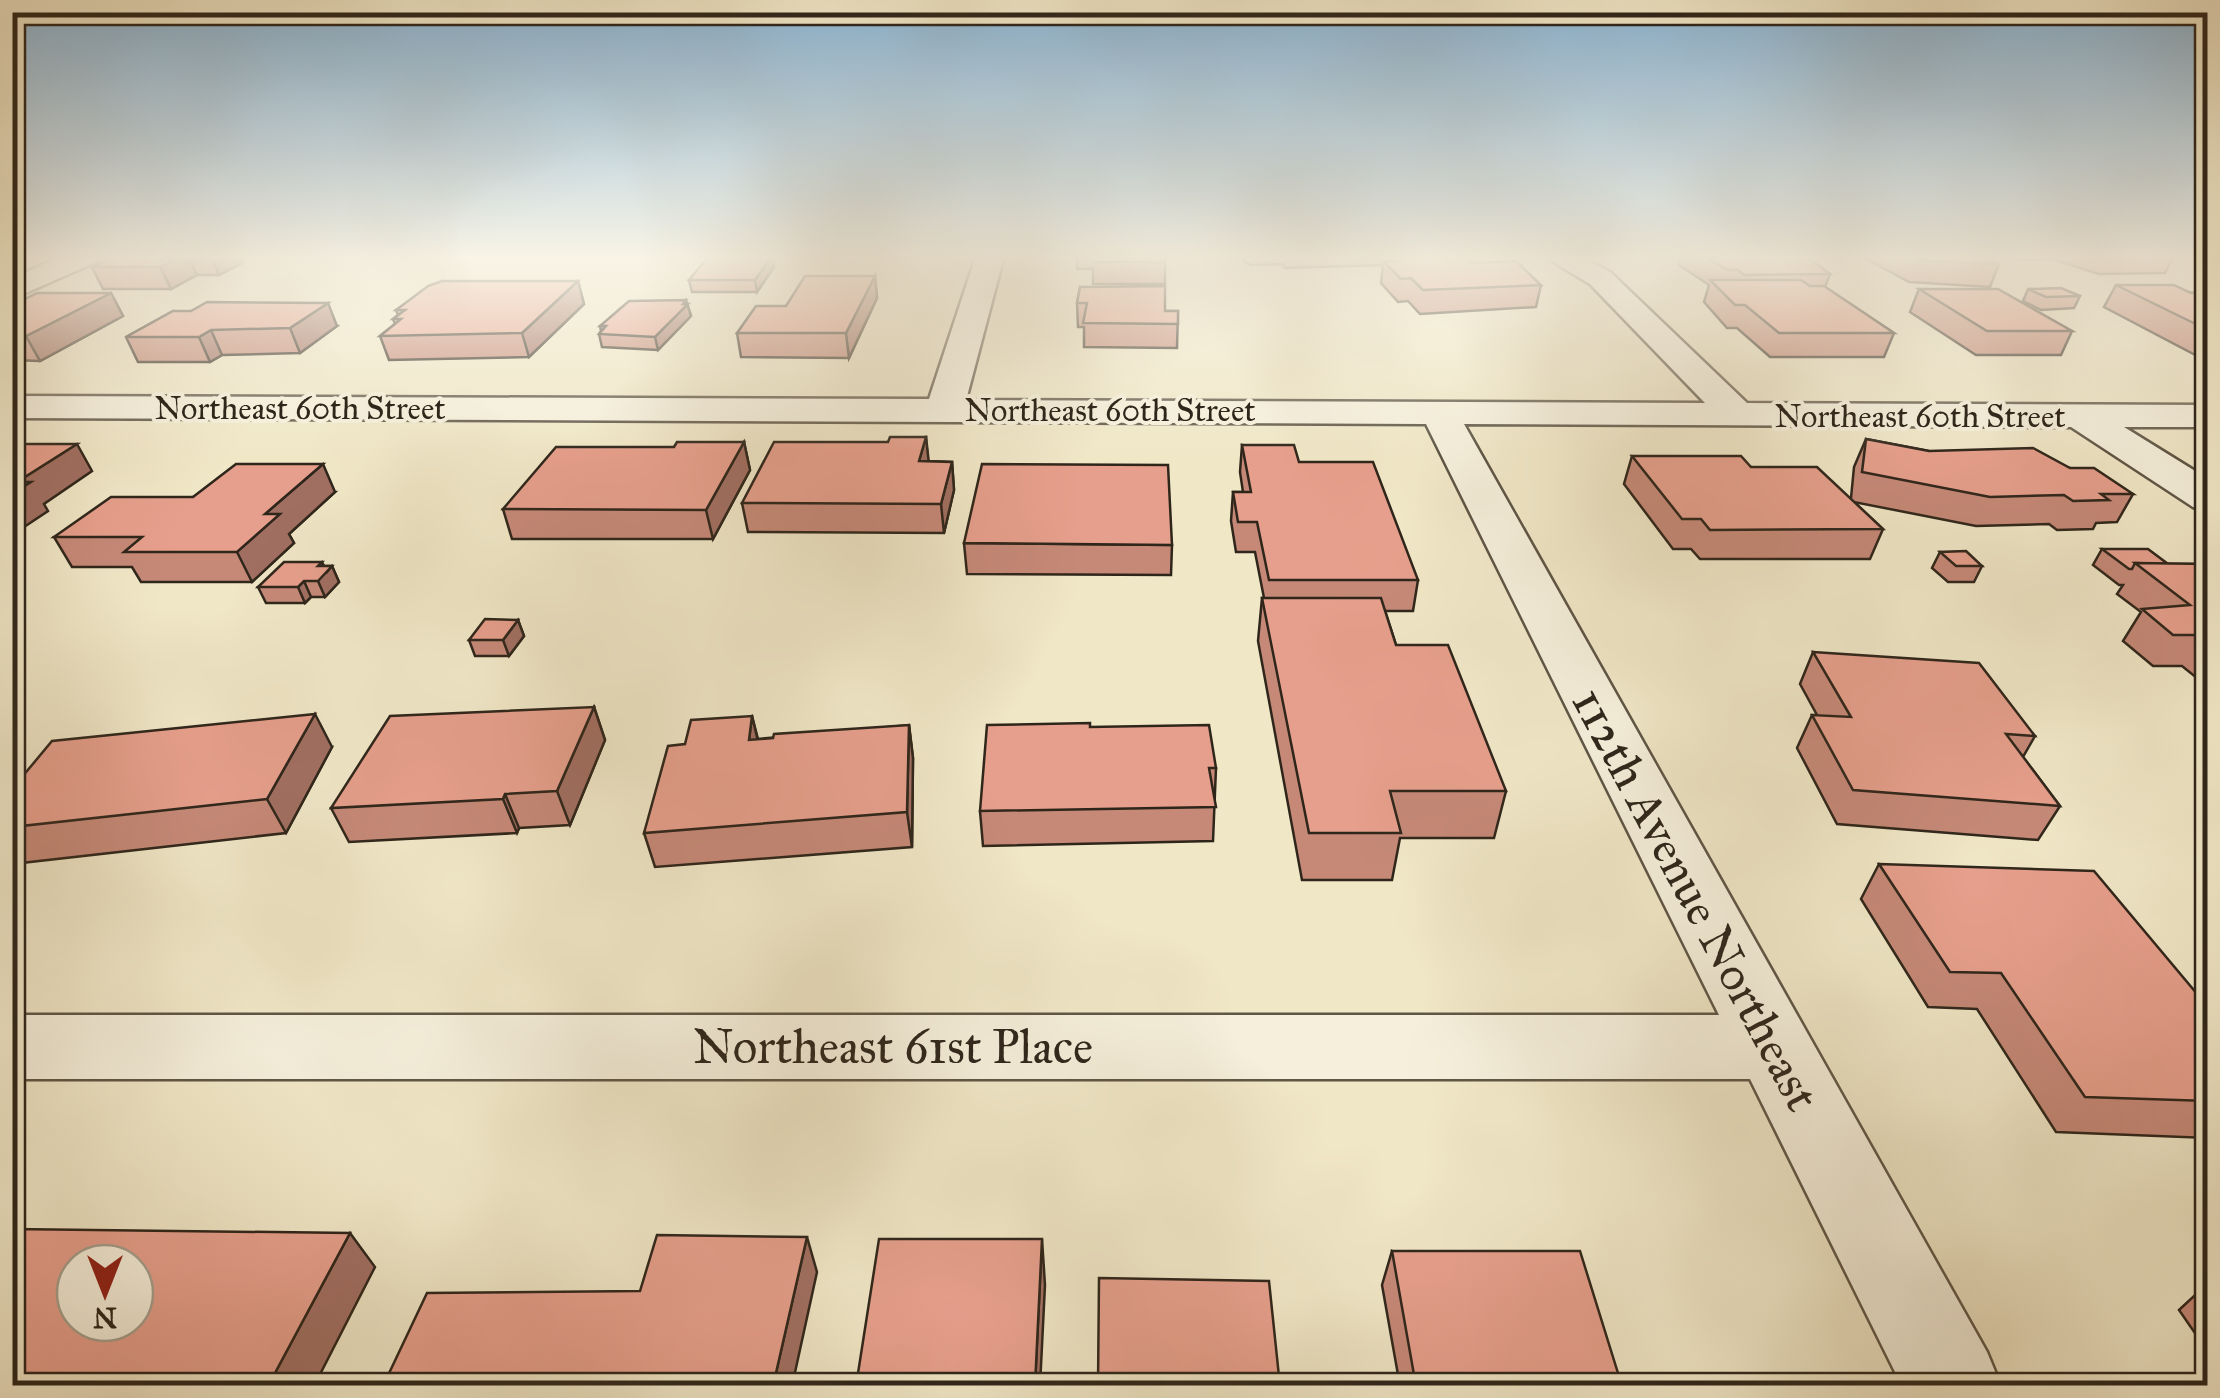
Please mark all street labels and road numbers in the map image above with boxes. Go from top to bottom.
street label: Northeast 60th Street [154,389,446,428]
street label: Northeast 60th Street [964,391,1256,430]
street label: Northeast 60th Street [1774,397,2066,436]
street label: 112th Avenue Northeast [1559,677,1833,1121]
street label: Northeast 61st Place [693,1017,1093,1076]

